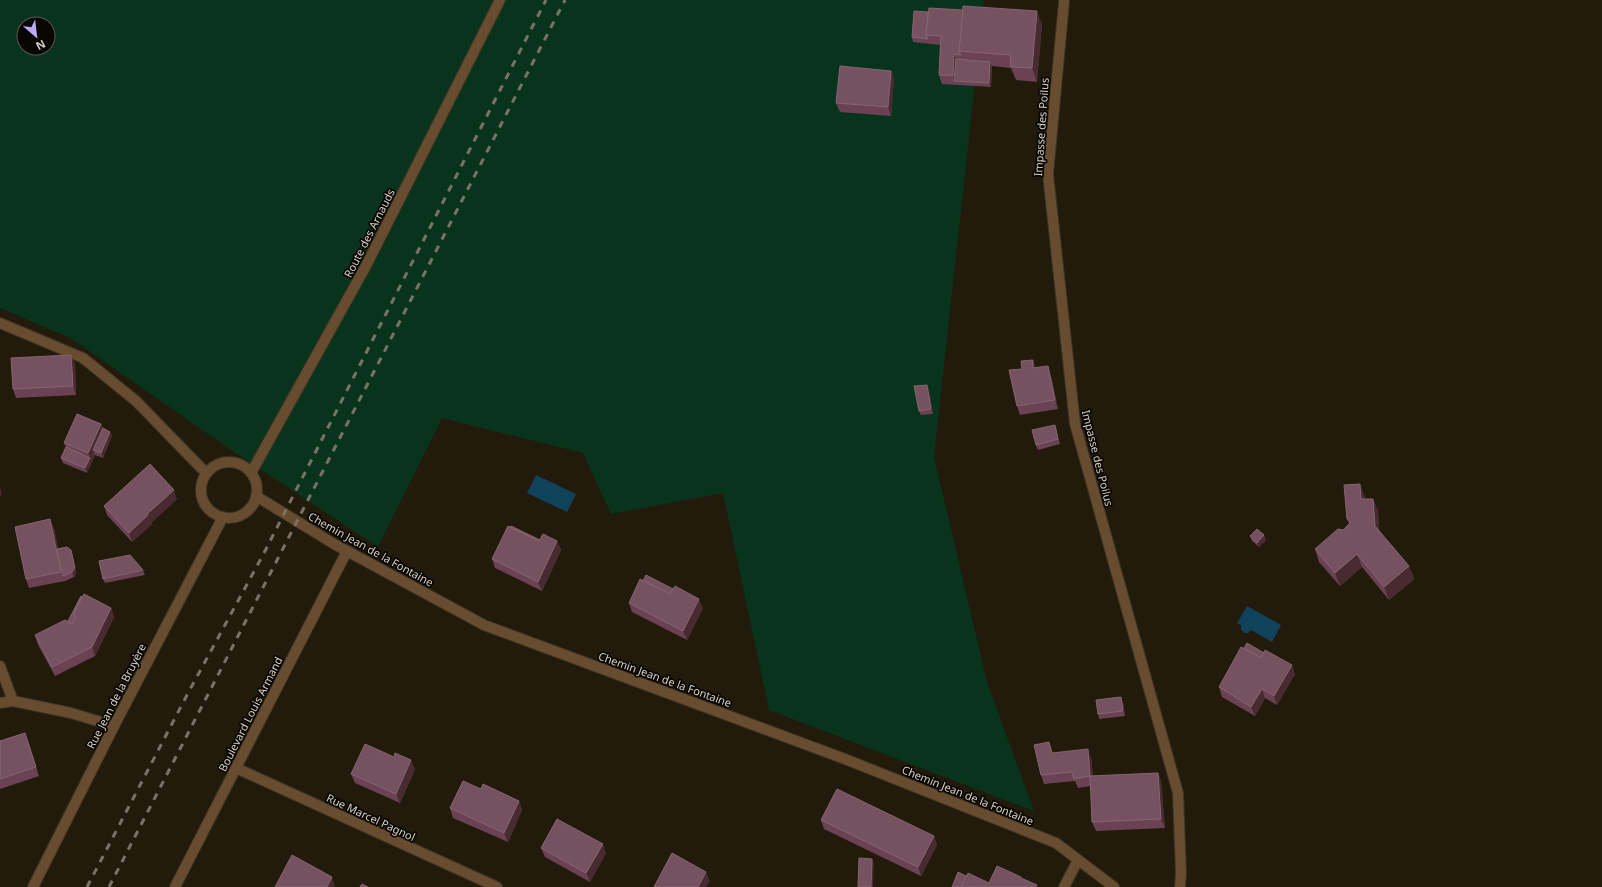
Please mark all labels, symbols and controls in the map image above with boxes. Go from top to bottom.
north arrow [16,16,56,56]
text: N [33,37,48,54]
street label: Impasse des Poilus [1030,77,1052,177]
street label: Route des Arnauds [340,186,398,280]
street label: Impasse des Poilus [1079,408,1117,508]
street label: Chemin Jean de la Fontaine [306,508,436,590]
street label: Rue Jean de la Bruyère [83,641,149,751]
street label: Chemin Jean de la Fontaine [596,648,734,710]
street label: Boulevard Louis Armand [215,654,285,774]
street label: Chemin Jean de la Fontaine [900,762,1036,828]
street label: Rue Marcel Pagnol [324,790,418,844]

